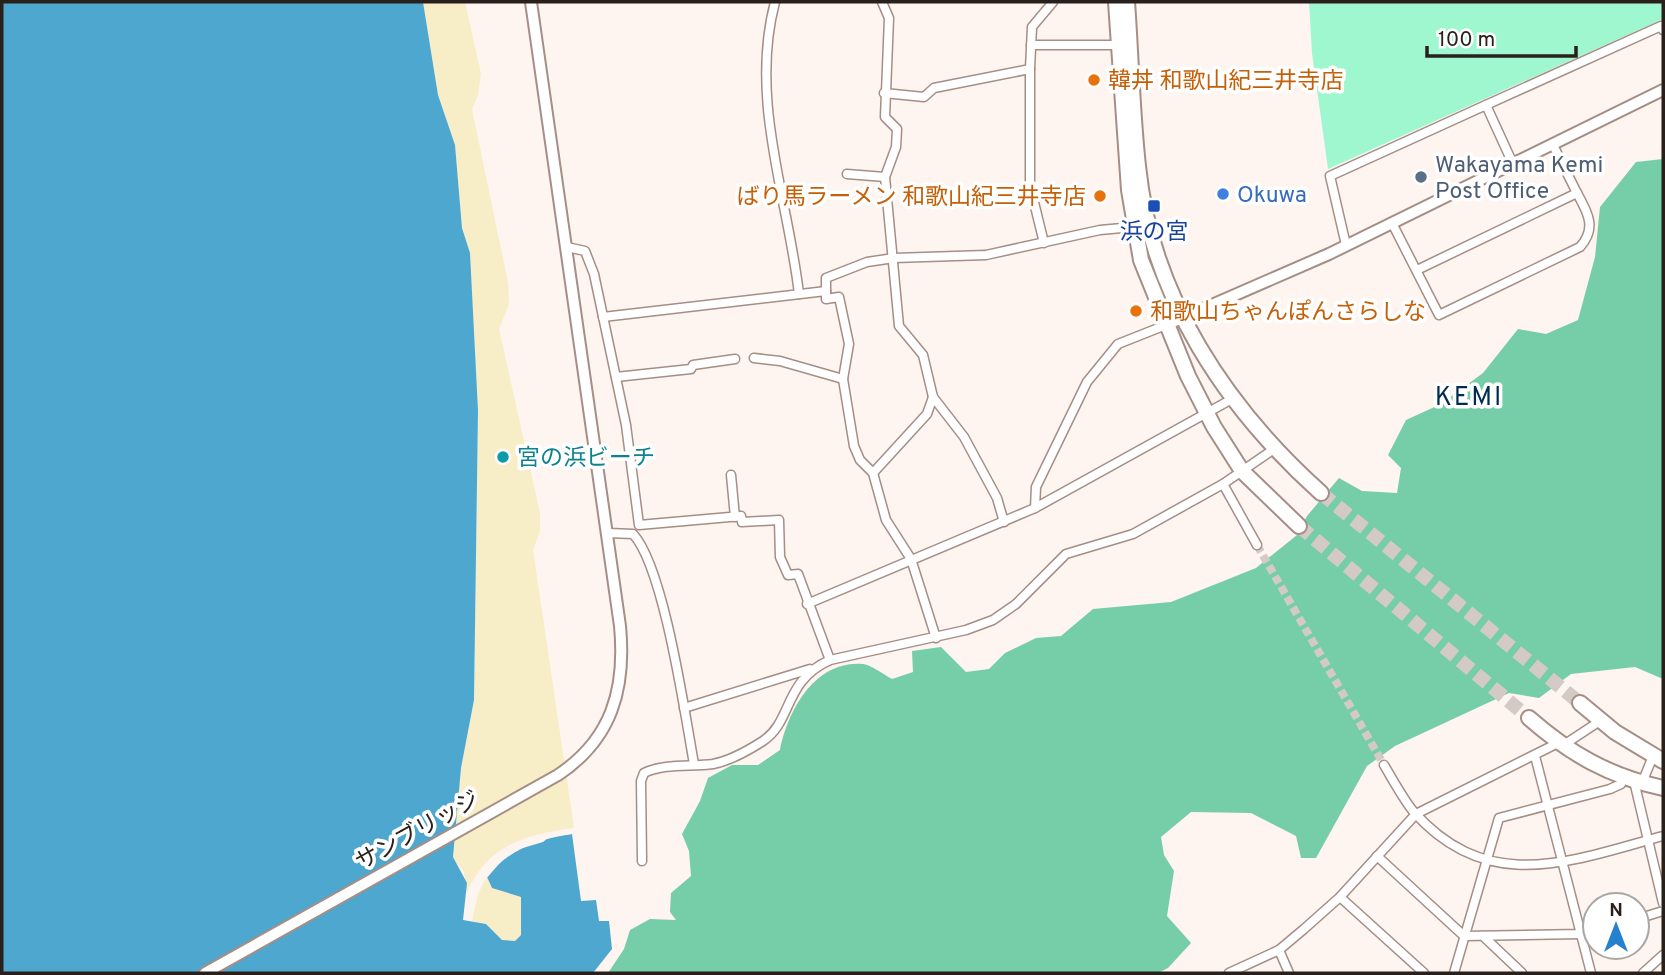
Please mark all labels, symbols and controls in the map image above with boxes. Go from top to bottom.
scale bar [1427,14,1576,58]
text: 100 m [1438,27,1495,54]
place label: 韓丼 和歌山紀三井寺店 [1108,68,1343,97]
marker: 韓丼 和歌山紀三井寺店 [1086,72,1102,88]
place label: Wakayama Kemi Post Office [1435,152,1603,207]
marker: Wakayama Kemi Post Office [1413,169,1429,185]
place label: Okuwa [1237,182,1307,211]
place label: ばり馬ラーメン 和歌山紀三井寺店 [737,184,1086,213]
marker: Okuwa [1215,186,1231,202]
marker: ばり馬ラーメン 和歌山紀三井寺店 [1092,188,1108,204]
marker: 浜の宮 [1146,198,1162,214]
place label: 浜の宮 [1120,219,1189,248]
place label: 和歌山ちゃんぽんさらしな [1150,299,1426,328]
marker: 和歌山ちゃんぽんさらしな [1128,303,1144,319]
district label: KEMI [1435,382,1503,415]
place label: 宮の浜ビーチ [517,445,655,474]
marker: 宮の浜ビーチ [495,449,511,465]
street label: サンブリッジ [351,786,485,878]
north arrow [1581,891,1651,961]
text: N [1609,899,1623,923]

